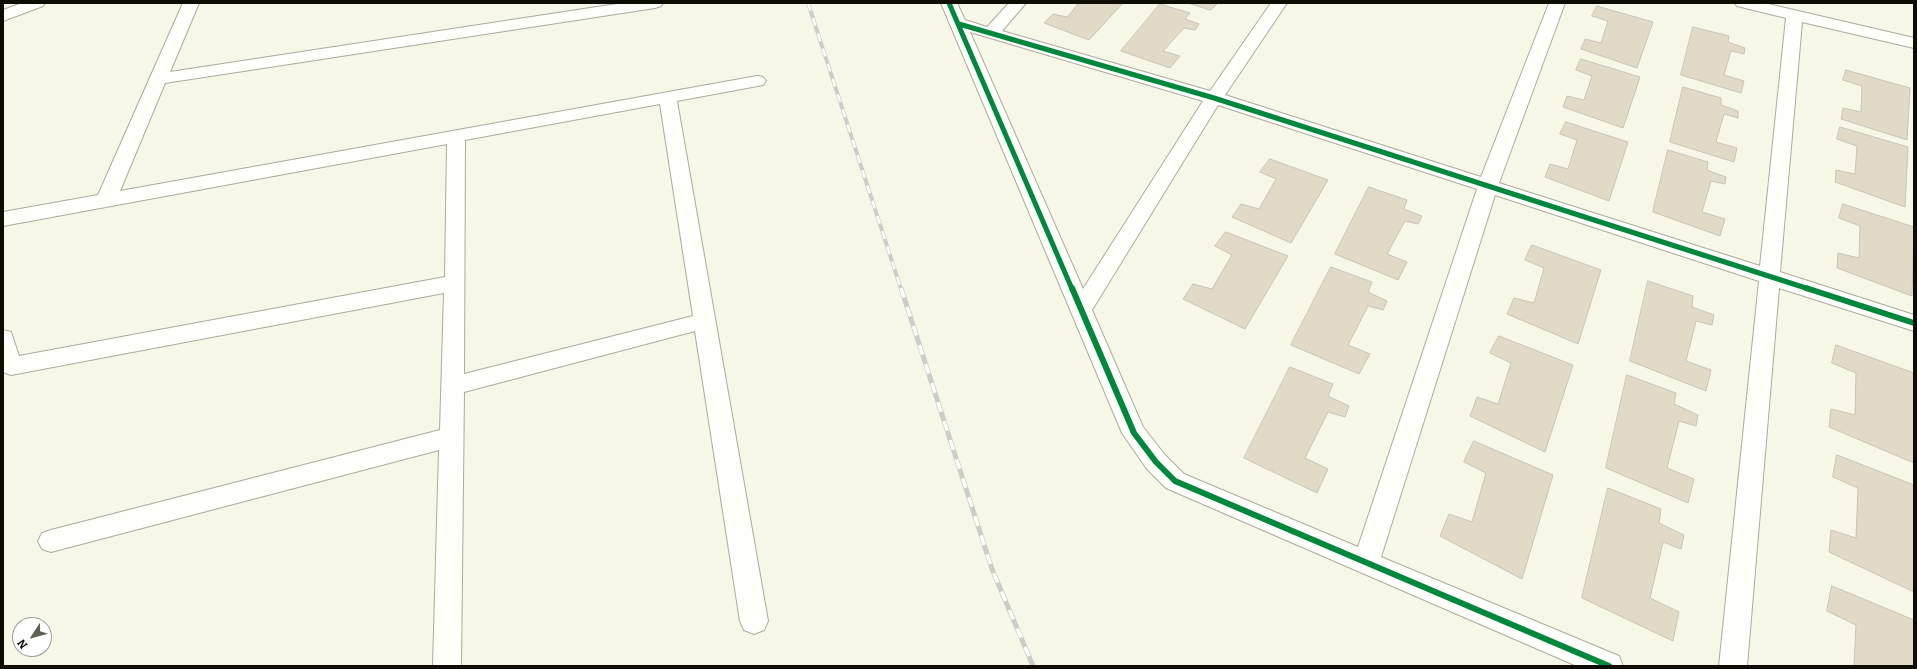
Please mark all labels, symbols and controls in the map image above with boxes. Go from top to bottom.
north arrow [12,617,52,657]
text: N [15,637,30,651]

